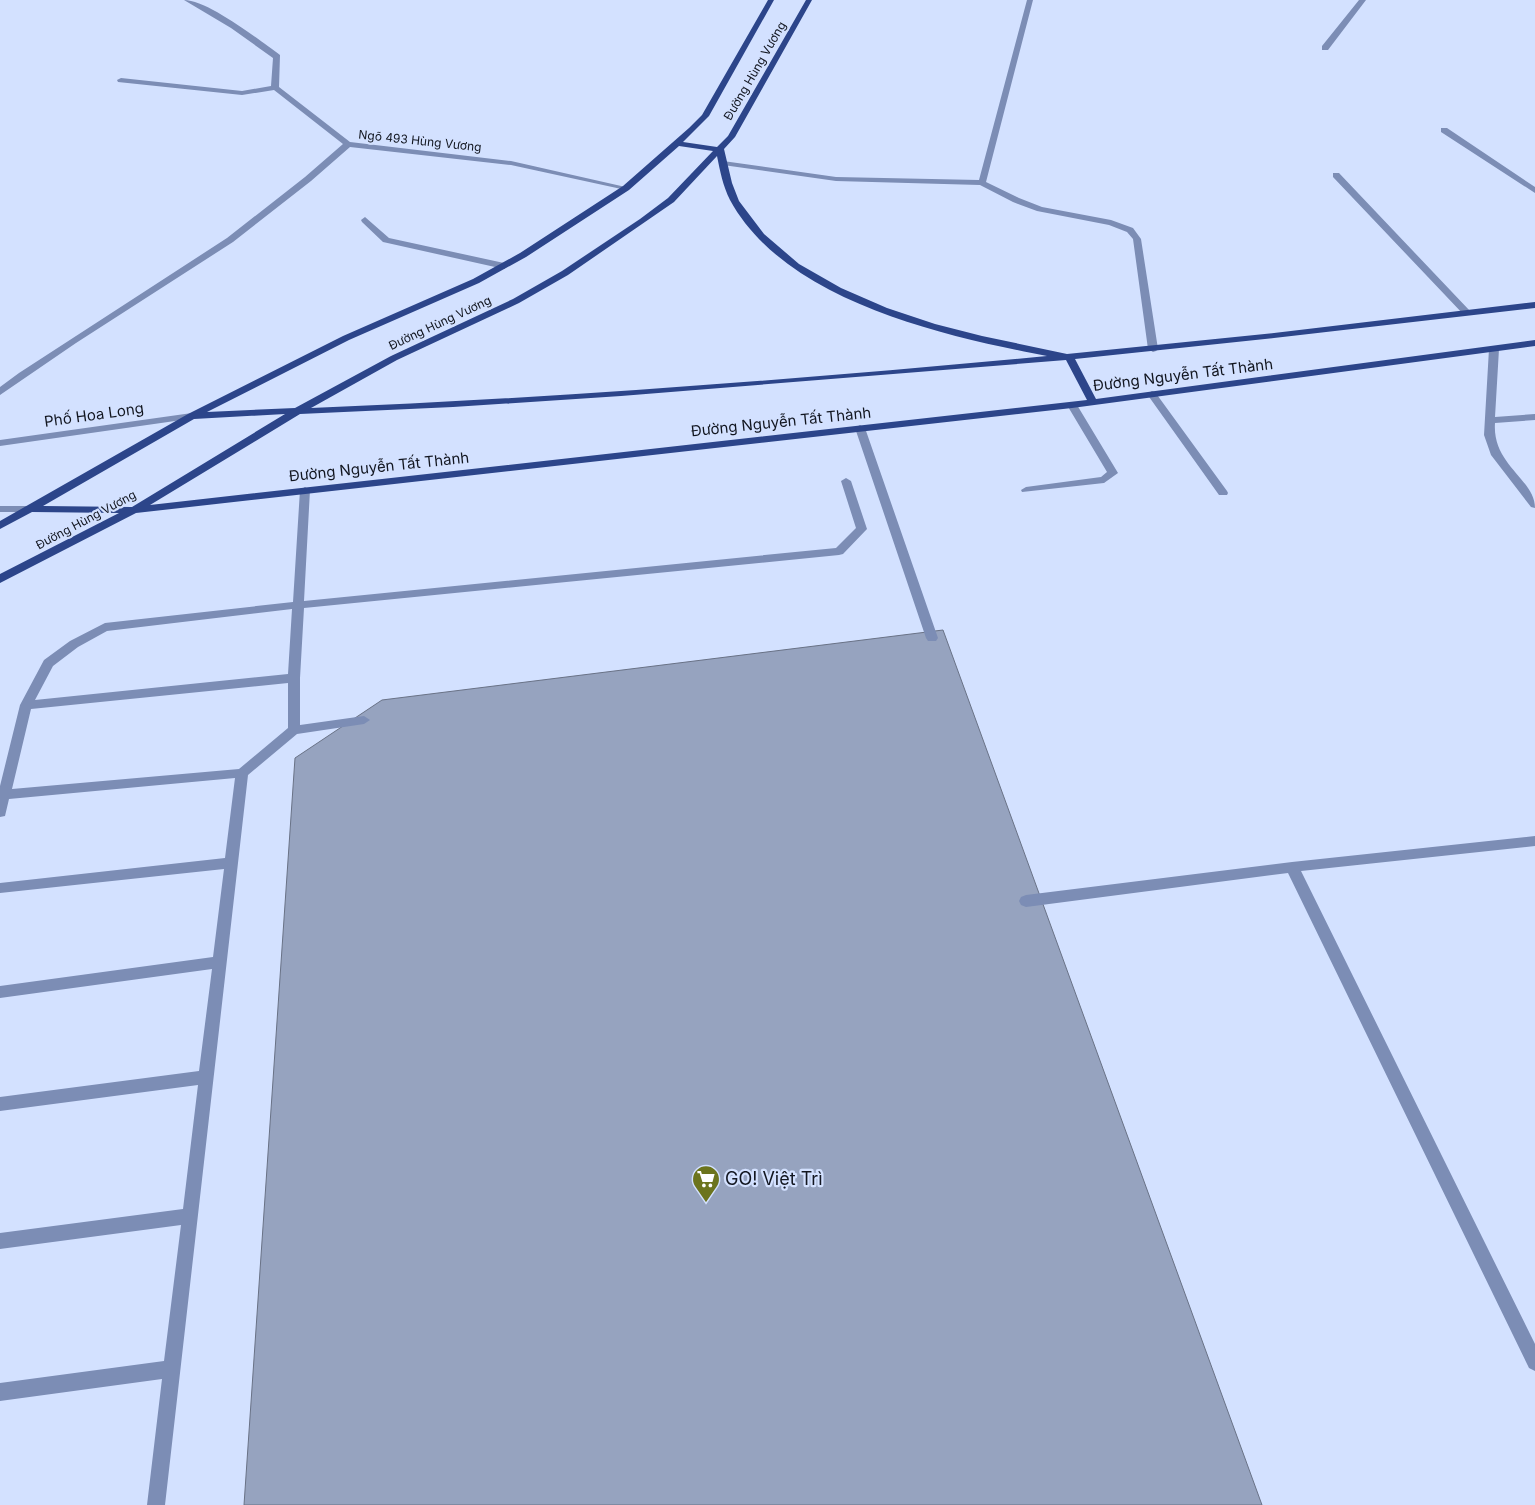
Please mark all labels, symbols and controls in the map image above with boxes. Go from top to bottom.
street label: Đường Hùng Vương [720,19,789,123]
street label: Ngõ 493 Hùng Vương [358,127,482,154]
street label: Đường Hùng Vương [386,292,493,353]
street label: Đường Nguyễn Tất Thành [1092,354,1274,395]
street label: Phố Hoa Long [43,398,145,431]
street label: Đường Nguyễn Tất Thành [690,403,872,440]
street label: Đường Nguyễn Tất Thành [288,448,470,485]
street label: Đường Hùng Vương [33,487,138,552]
supermarket icon: GO! Việt Trì [691,1164,721,1203]
place label: GO! Việt Trì [725,1168,823,1189]

